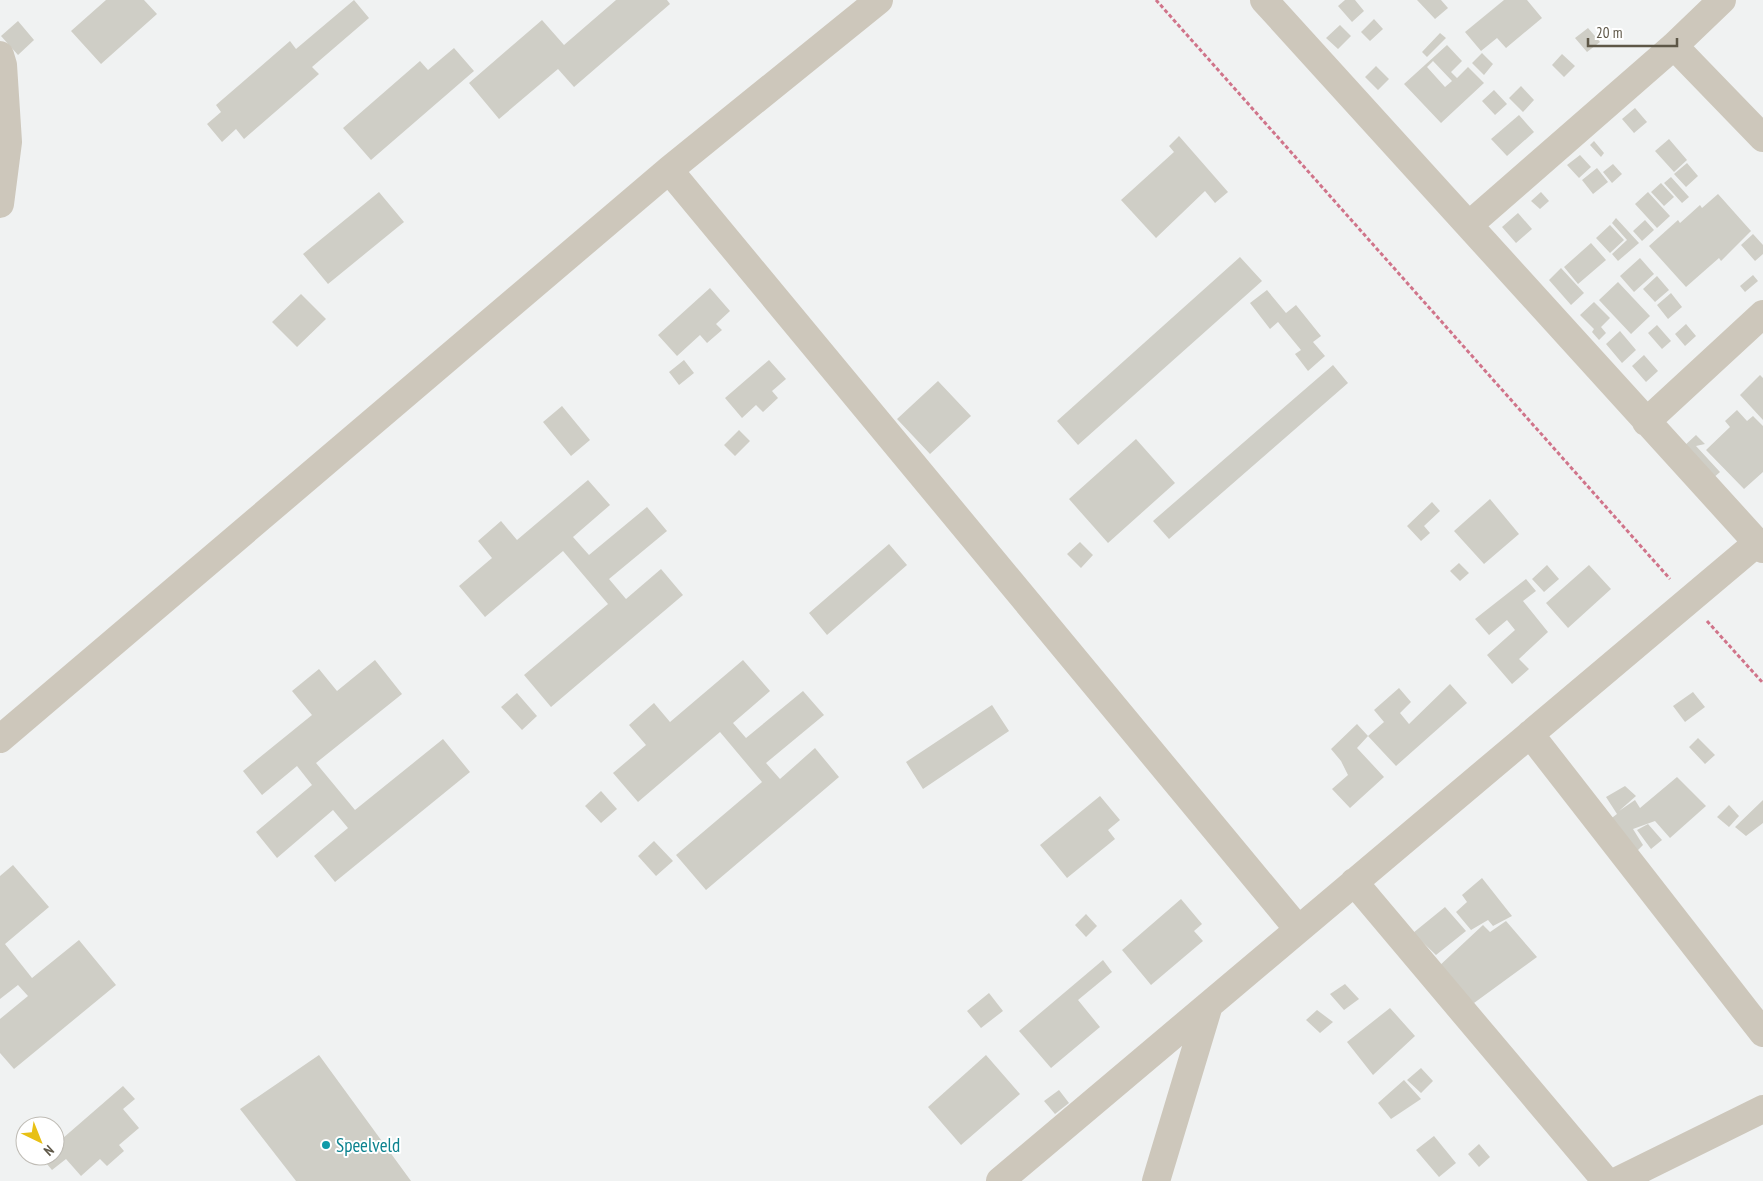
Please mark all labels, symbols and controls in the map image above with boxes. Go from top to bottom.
scale bar [1588,15,1677,47]
text: 20 m [1596,23,1622,42]
north arrow [15,1116,65,1166]
place label: Speelveld [336,1133,400,1157]
marker: Speelveld [320,1139,332,1151]
text: N [40,1141,58,1160]

